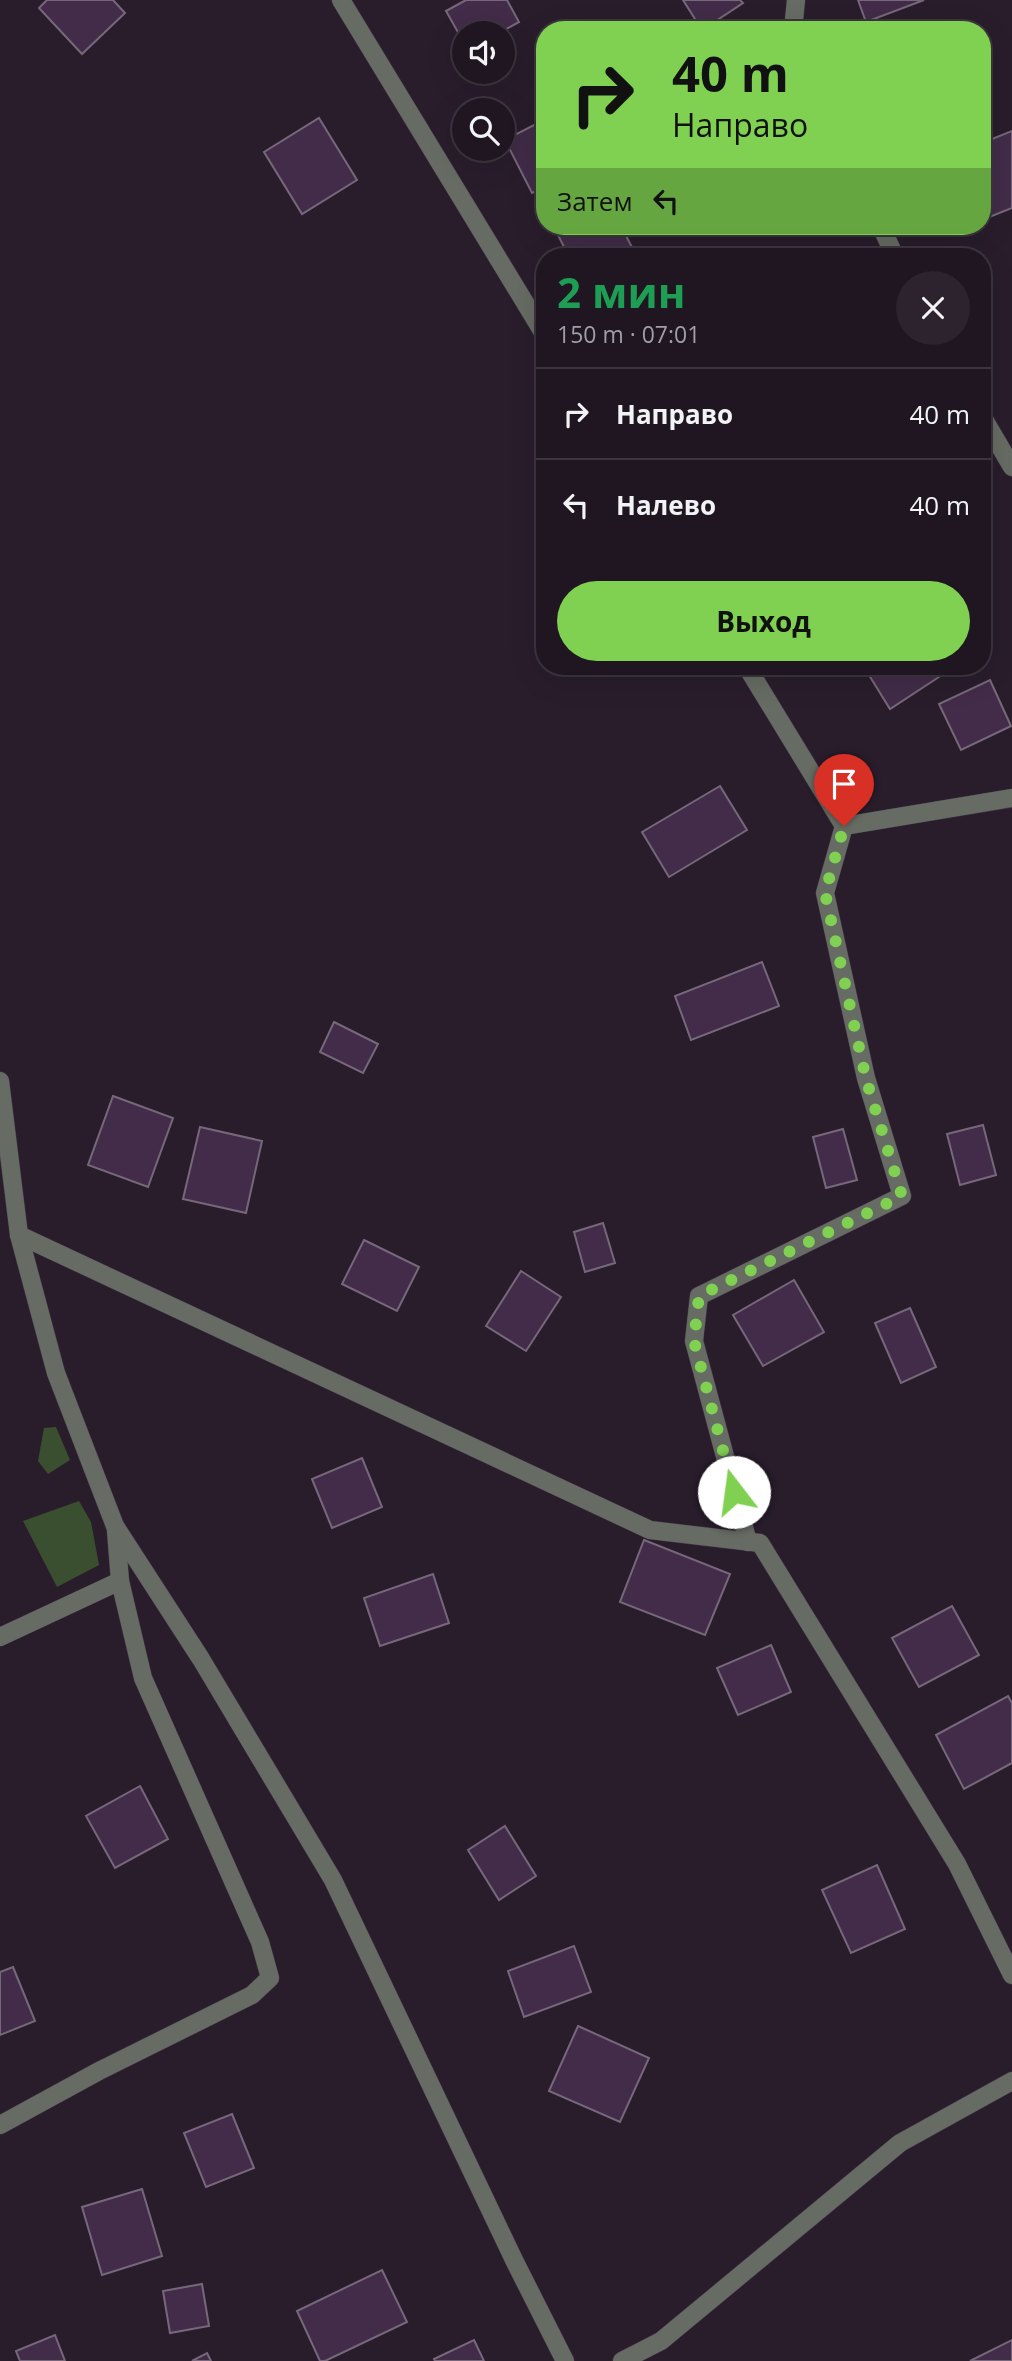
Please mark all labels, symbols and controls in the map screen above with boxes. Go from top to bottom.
map controls [452,21,515,161]
button: sound [452,21,515,84]
text: 40 m [672,40,789,106]
icon: right [557,49,648,140]
button: search [452,98,515,161]
text: Направо [672,103,808,146]
icon: left [647,182,685,220]
text: Затем [557,183,633,219]
text: 2 мин [557,263,685,320]
button: close [896,271,970,345]
text: 150 m · 07:01 [557,318,700,350]
icon: right [557,395,595,433]
text: Направо [616,396,733,432]
text: 40 m [909,396,970,432]
icon: left [557,486,595,524]
text: Налево [616,487,716,523]
text: 40 m [909,487,970,523]
button: Выход [557,581,970,661]
pin [814,754,874,826]
icon: arrive [825,765,863,803]
position arrow [697,1455,771,1529]

